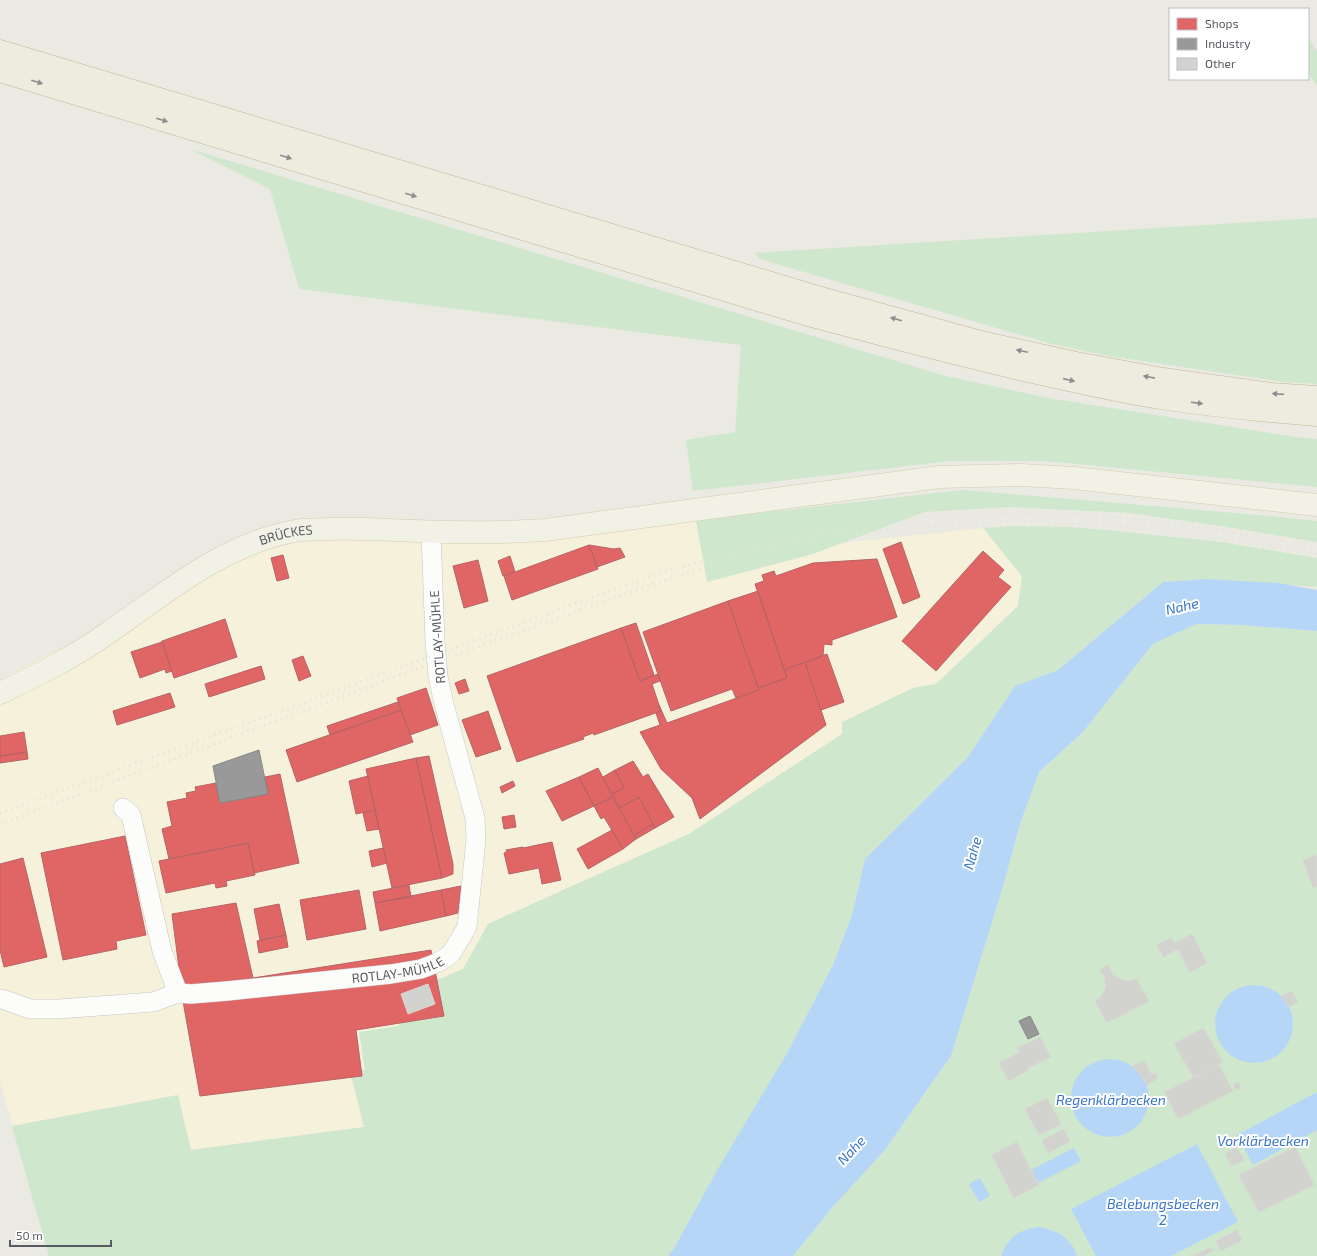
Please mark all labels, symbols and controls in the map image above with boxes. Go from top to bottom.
legend [1169,8,1309,80]
text: Shops [1205,16,1239,30]
text: Industry [1205,36,1251,50]
text: Other [1205,56,1236,70]
one-way arrow [32,79,44,85]
one-way arrow [156,117,168,123]
one-way arrow [281,154,293,160]
one-way arrow [405,192,417,198]
one-way arrow [890,316,902,322]
one-way arrow [1016,348,1028,354]
one-way arrow [1143,373,1155,379]
one-way arrow [1063,378,1075,384]
one-way arrow [1272,391,1284,398]
one-way arrow [1191,399,1203,406]
street label: BRÜCKES [257,522,313,548]
street label: ROTLAY-MÜHLE [426,590,448,684]
water label: Nahe [1164,594,1201,618]
water label: Nahe [959,834,985,871]
street label: ROTLAY-MÜHLE [351,953,447,986]
water label: Regenklärbecken [1056,1091,1166,1108]
water label: Nahe [833,1132,869,1168]
water label: Vorklärbecken [1217,1132,1309,1149]
water label: Belebungsbecken 2 [1107,1195,1219,1228]
scale bar [10,1222,111,1248]
text: 50 m [16,1228,43,1242]

